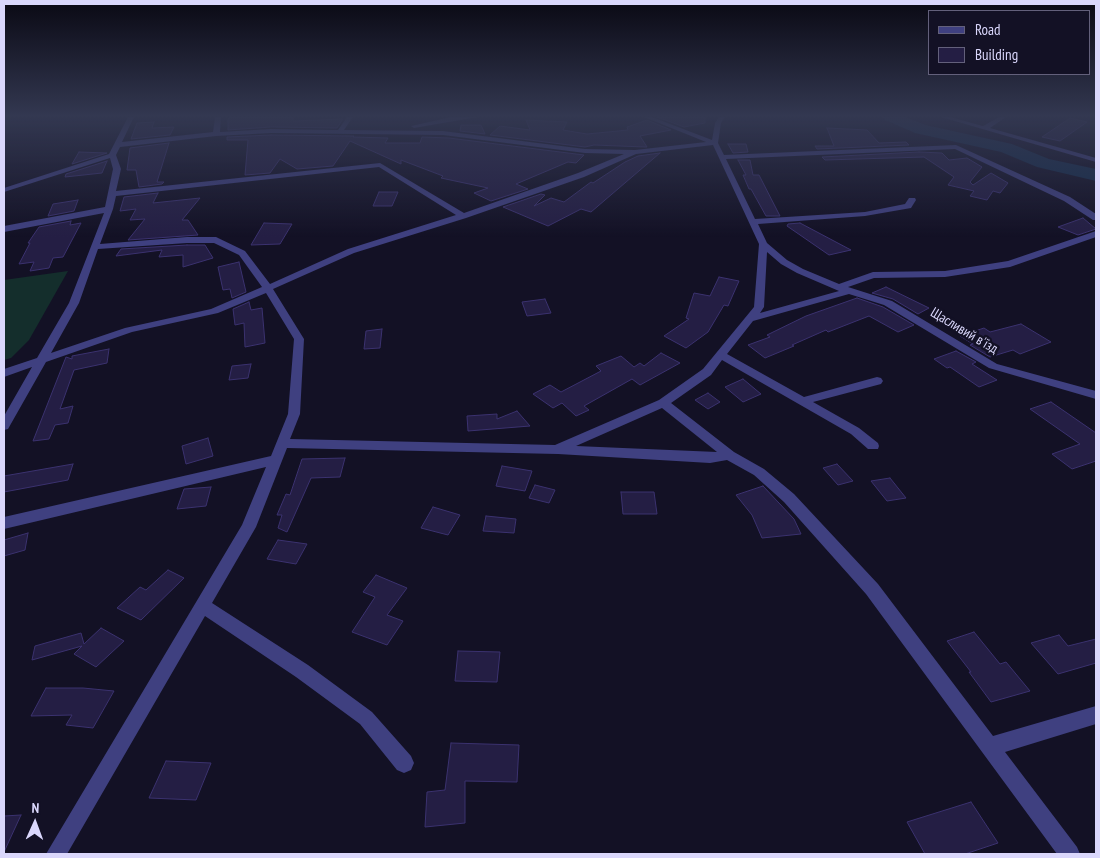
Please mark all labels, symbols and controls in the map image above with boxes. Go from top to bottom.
legend [928,10,1090,75]
text: Road [975,20,1001,39]
text: Building [975,45,1018,64]
street label: Щасливий в'їзд [927,304,1001,358]
north arrow [10,798,60,848]
text: N [31,799,40,817]

